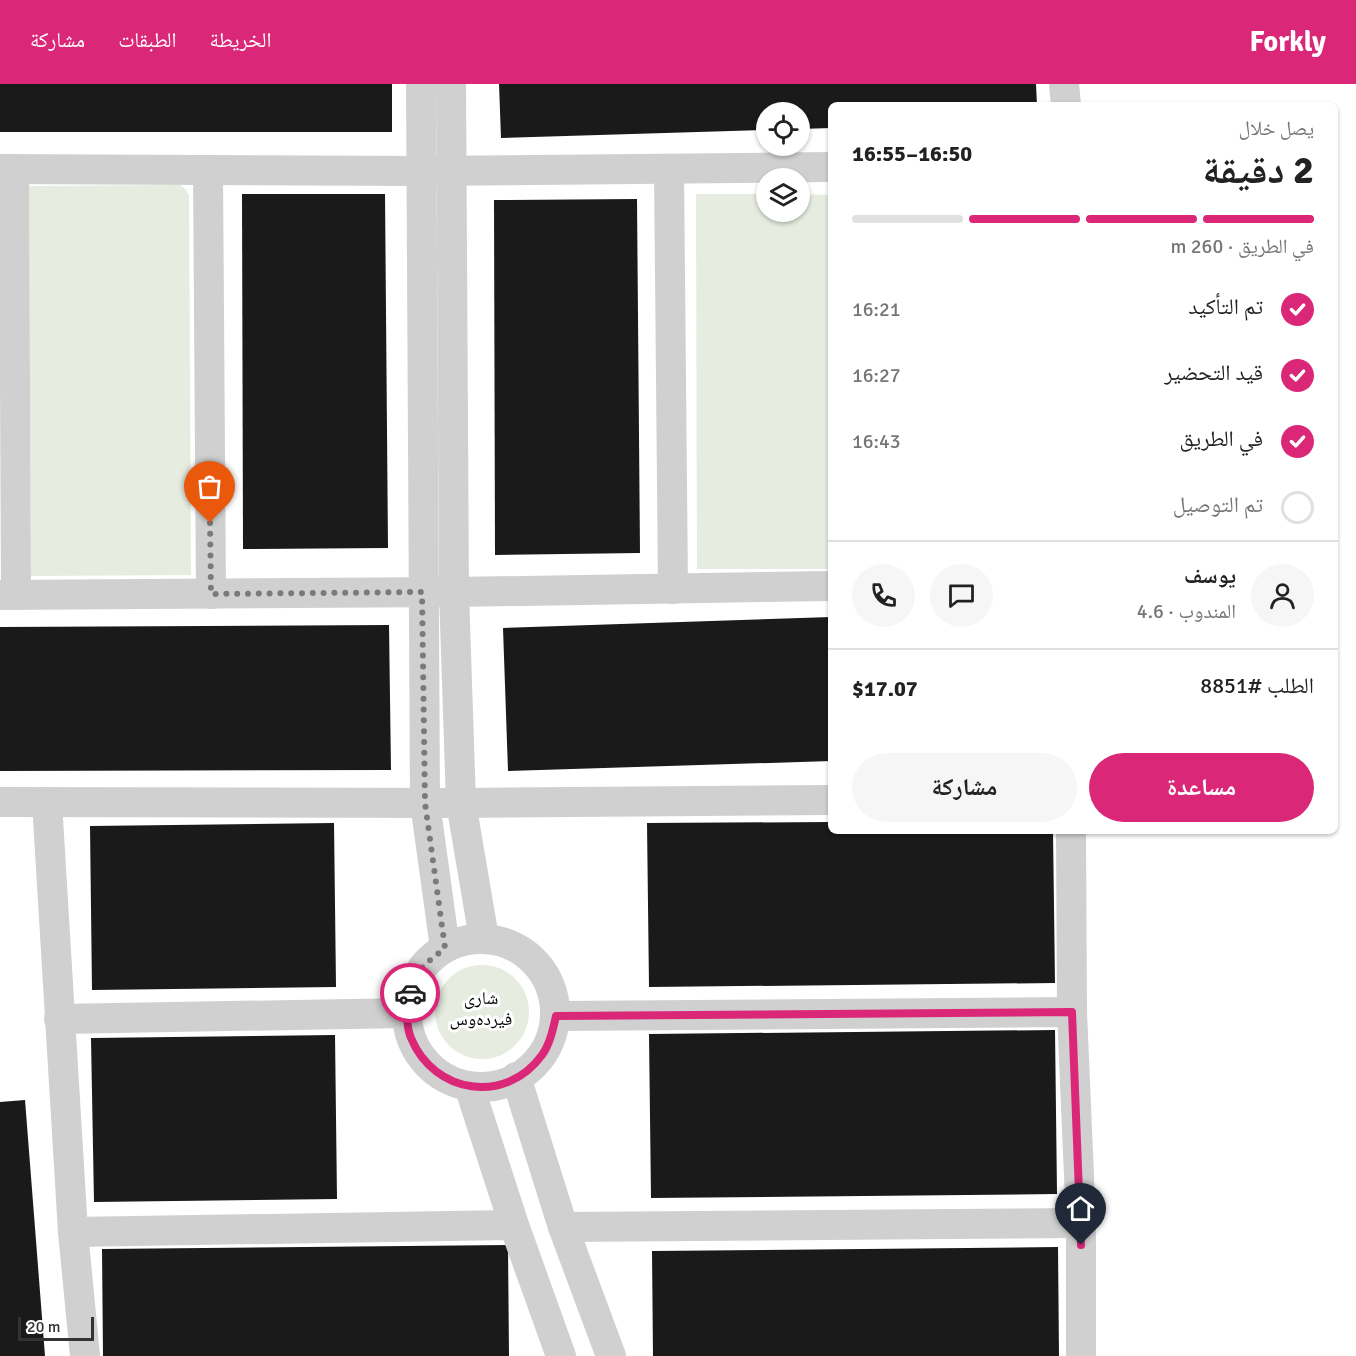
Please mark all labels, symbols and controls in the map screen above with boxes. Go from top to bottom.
text: Forkly [1250,25,1326,59]
text: مشاركة [30,27,85,53]
text: الطبقات [118,27,177,53]
text: الخريطة [210,27,271,53]
map controls [756,102,810,222]
button: locate [756,102,810,156]
text: يصل خلال [1239,116,1314,141]
text: 16:50–16:55 [852,140,972,167]
text: 2 دقيقة [1202,146,1314,194]
button: layers [756,168,810,222]
text: في الطريق · 260 m [1170,234,1314,259]
text: تم التأكيد [1188,293,1263,320]
icon: check [1281,293,1314,326]
text: 16:21 [852,297,901,322]
text: قيد التحضير [1164,359,1263,386]
icon: check [1281,359,1314,392]
text: 16:27 [852,363,901,388]
text: في الطريق [1180,425,1263,452]
icon: check [1281,425,1314,458]
text: 16:43 [852,429,901,454]
pin [184,461,235,523]
icon: bag [193,470,226,503]
text: تم التوصيل [1173,491,1263,518]
text: يوسف [1184,562,1236,589]
button: phone [852,564,915,627]
button: chat [930,564,993,627]
button: person [1251,564,1314,627]
text: المندوب · 4.6 [1137,599,1236,624]
text: الطلب #8851 [1200,672,1314,699]
text: $17.07 [852,675,918,702]
button: مشاركة [852,753,1077,822]
button: مساعدة [1089,753,1314,822]
courier [380,963,440,1023]
icon: car [394,977,427,1010]
district label: شاری فیردەوس [450,987,512,1030]
pin [1055,1183,1106,1245]
icon: home [1064,1192,1097,1225]
scale bar [18,1314,94,1342]
text: 20 m [27,1317,61,1337]

